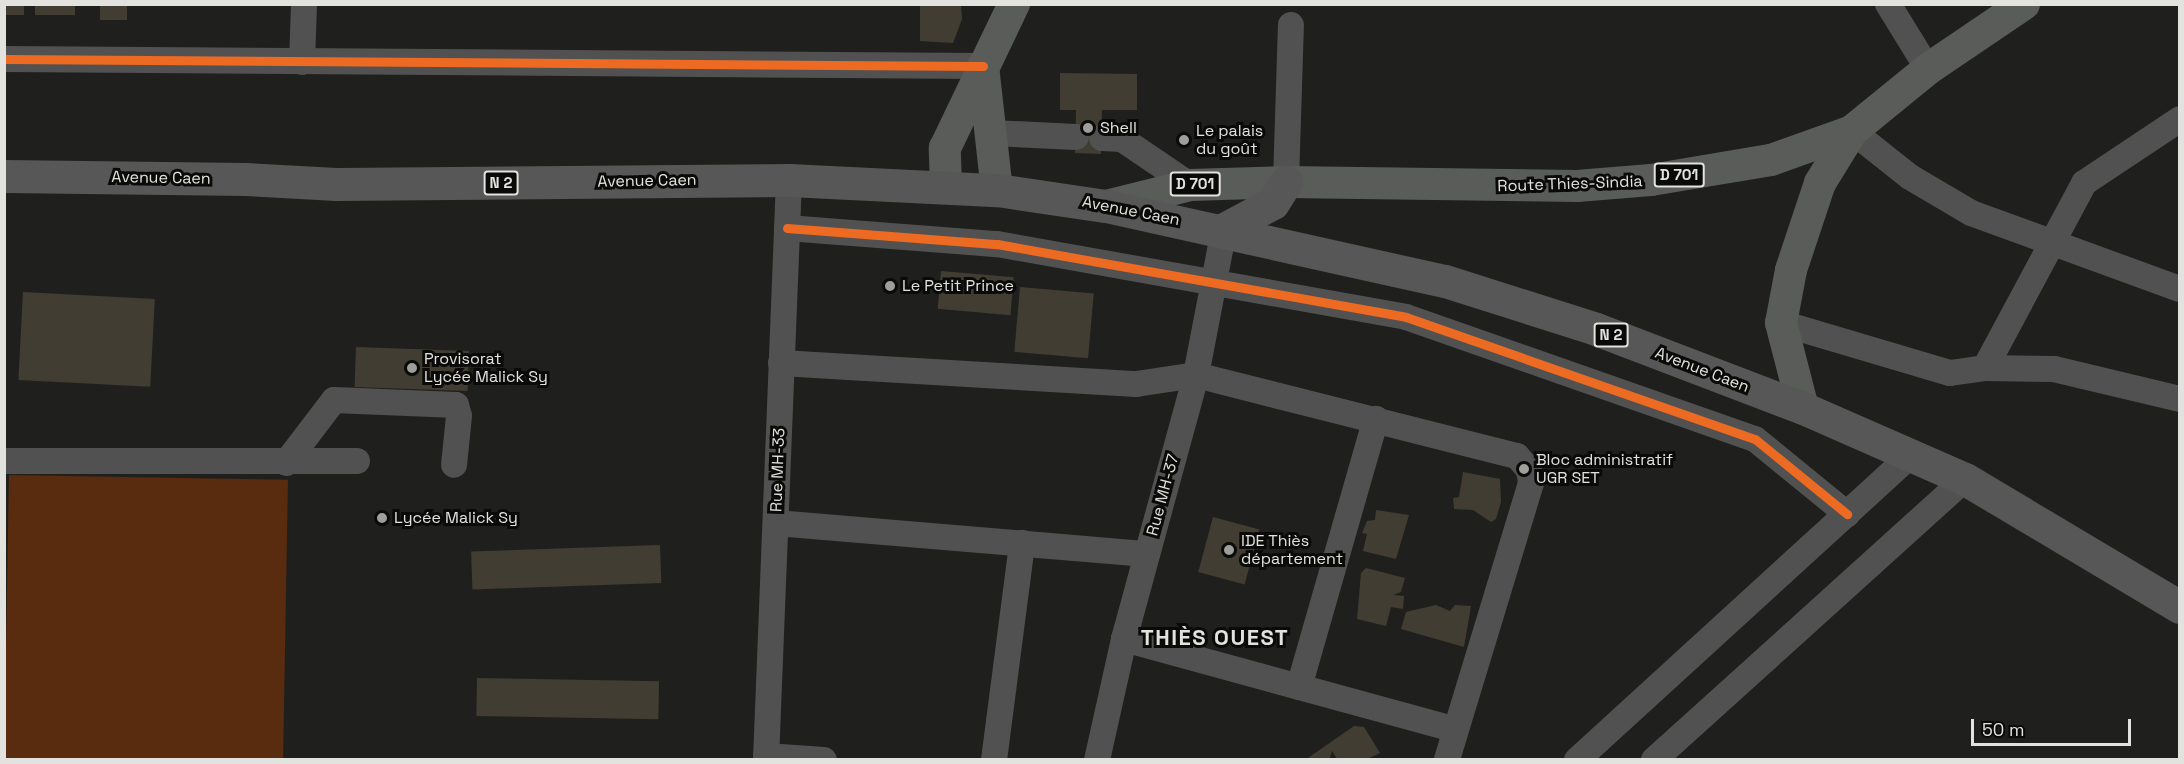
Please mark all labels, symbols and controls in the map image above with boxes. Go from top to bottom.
place label: Shell [1100,118,1137,138]
marker: Shell [1081,121,1095,135]
place label: Le palais du goût [1196,121,1263,159]
marker: Le palais du goût [1177,133,1191,147]
road number: D 701 [1654,163,1704,187]
street label: Avenue Caen [111,168,211,188]
road number: N 2 [483,171,519,195]
street label: Avenue Caen [597,171,697,191]
road number: D 701 [1170,172,1220,196]
street label: Route Thies-Sindia [1497,172,1643,196]
street label: Avenue Caen [1081,192,1181,230]
place label: Le Petit Prince [902,276,1014,296]
marker: Le Petit Prince [883,279,897,293]
road number: N 2 [1593,323,1629,347]
street label: Avenue Caen [1652,343,1752,397]
place label: Provisorat Lycée Malick Sy [424,349,548,387]
marker: Provisorat Lycée Malick Sy [405,361,419,375]
street label: Rue MH-33 [767,427,789,513]
place label: Bloc administratif UGR SET [1536,450,1673,488]
street label: Rue MH-37 [1143,452,1183,538]
marker: Bloc administratif UGR SET [1517,462,1531,476]
place label: Lycée Malick Sy [394,508,518,528]
marker: Lycée Malick Sy [375,511,389,525]
place label: IDE Thiès département [1241,531,1343,569]
marker: IDE Thiès département [1222,543,1236,557]
district label: THIÈS OUEST [1141,625,1289,651]
scale bar [1974,707,2134,745]
text: 50 m [1982,718,2024,741]

